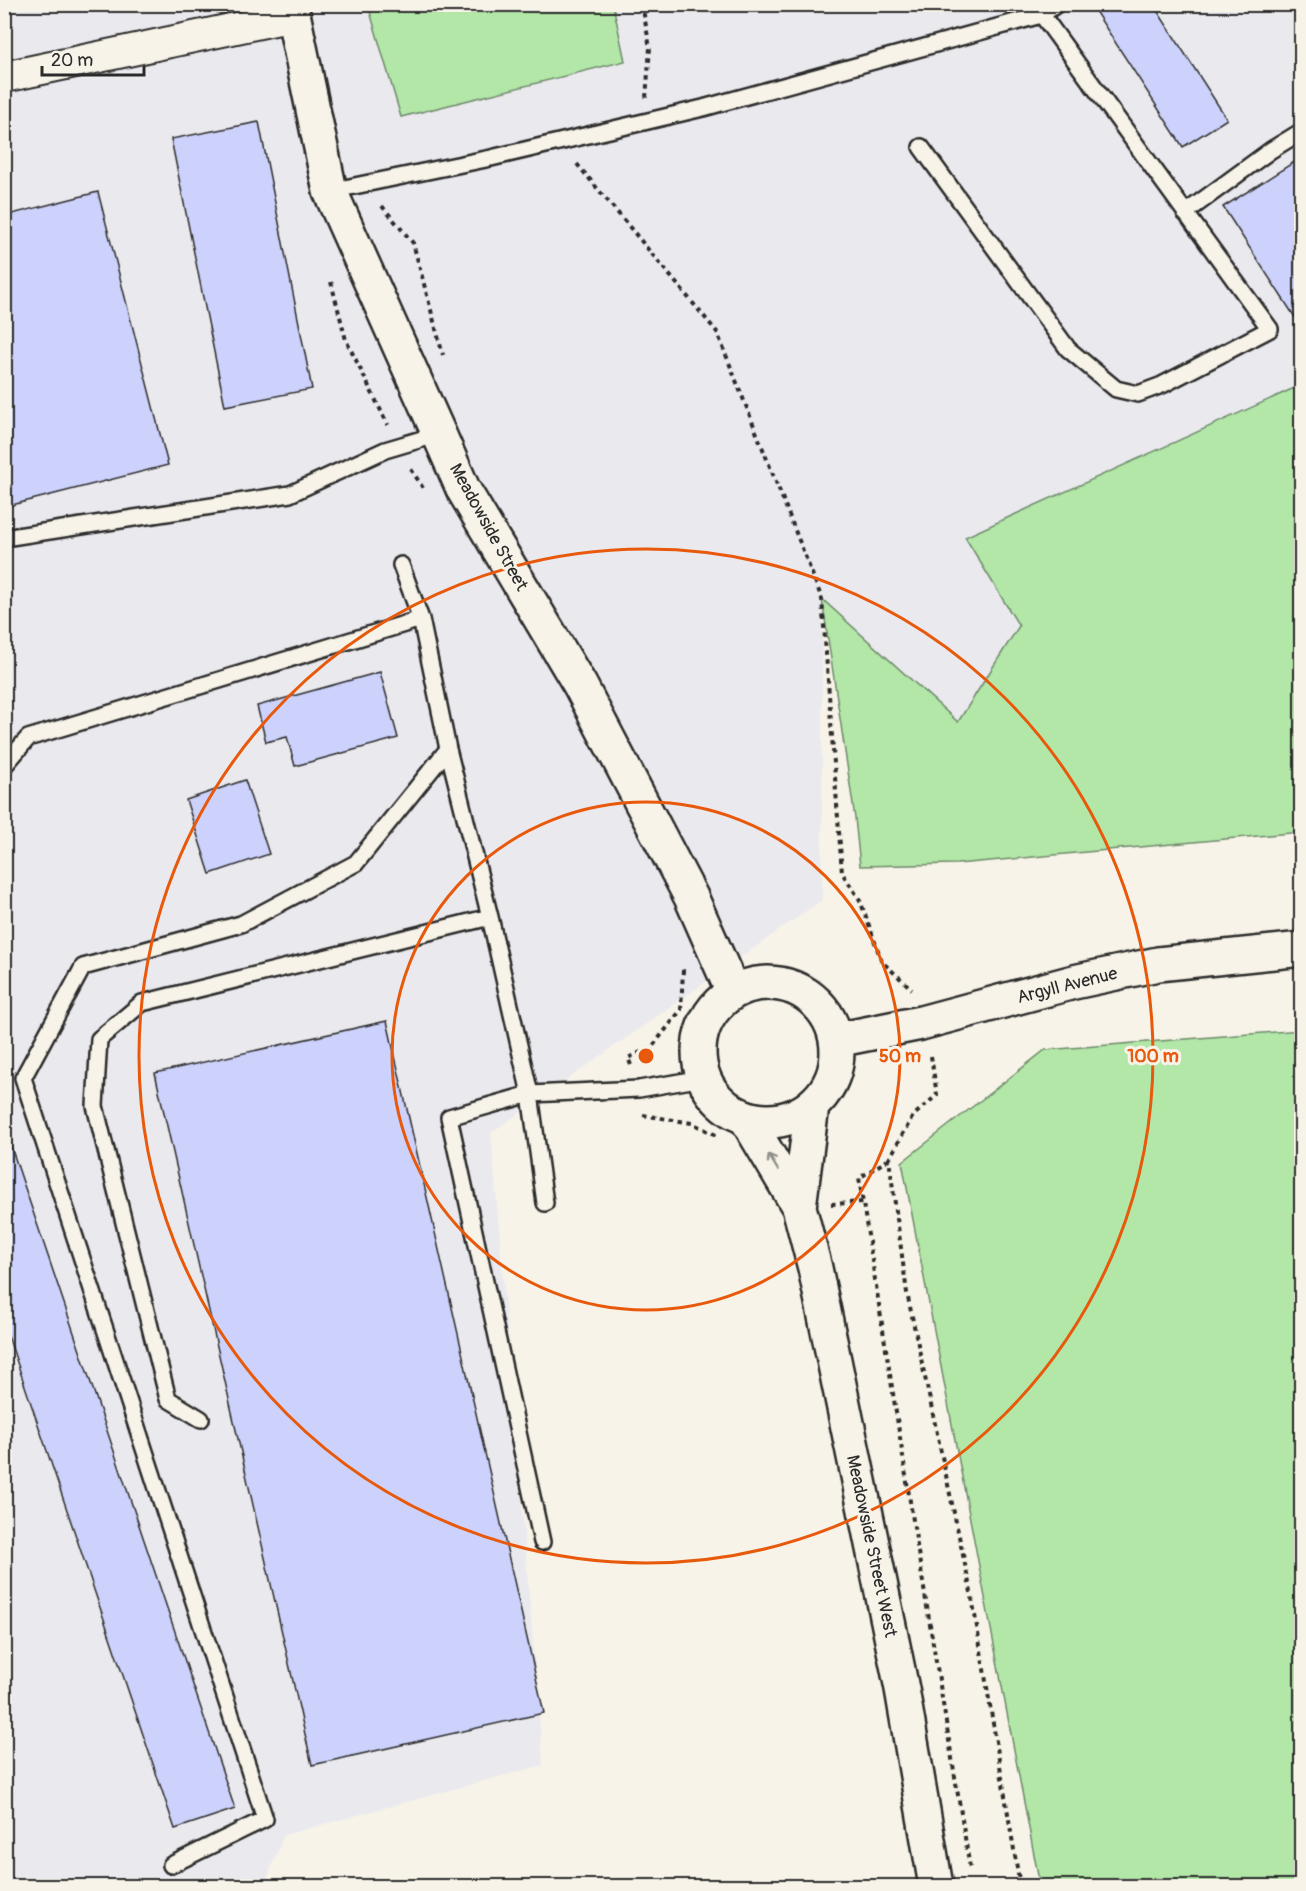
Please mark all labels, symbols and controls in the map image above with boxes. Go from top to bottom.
scale bar [42,39,144,77]
text: 20 m [51,49,93,72]
street label: Meadowside Street [444,460,533,596]
street label: Argyll Avenue [1015,962,1120,1009]
text: 50 m [879,1045,921,1068]
text: 100 m [1127,1045,1179,1068]
centre of rings [636,1046,656,1066]
one-way arrow [766,1154,778,1171]
street label: Meadowside Street West [841,1453,902,1640]

